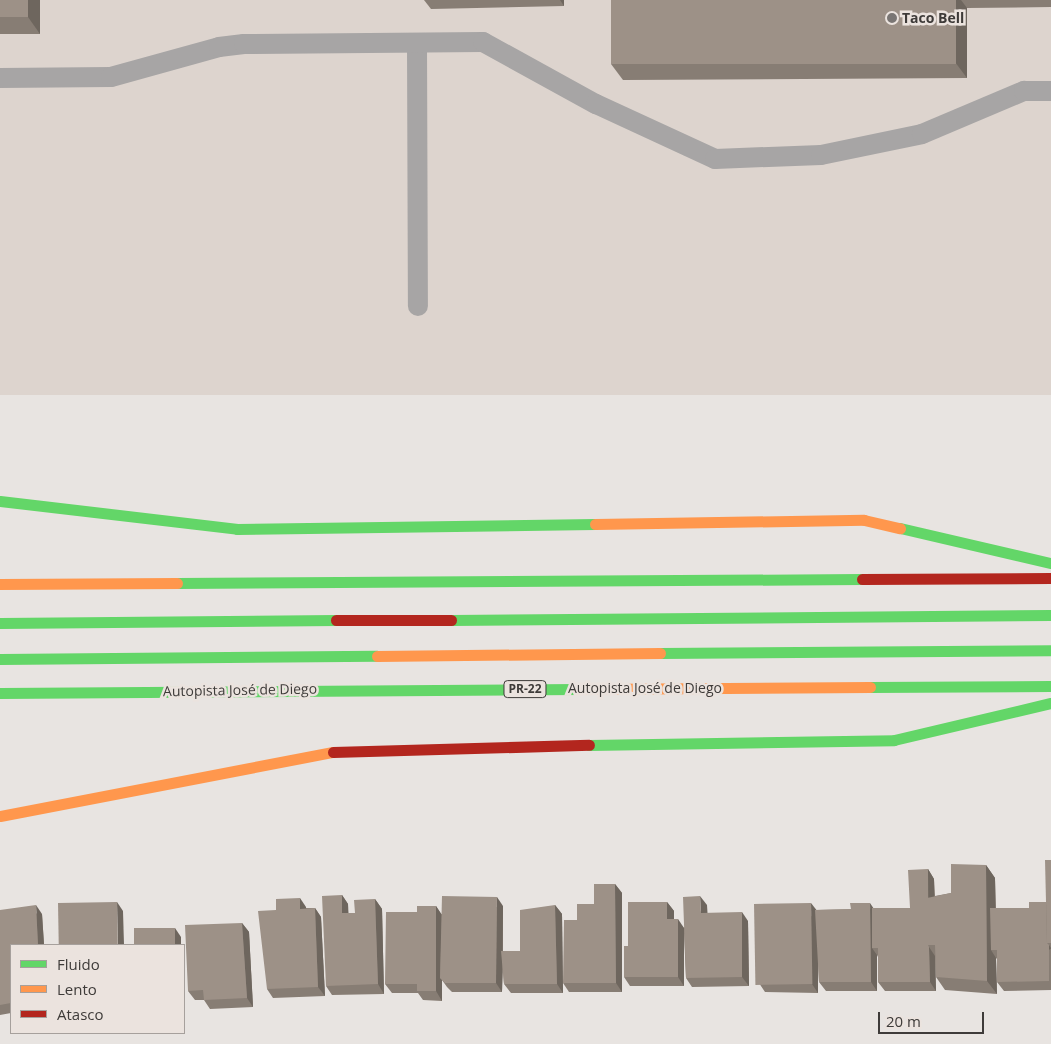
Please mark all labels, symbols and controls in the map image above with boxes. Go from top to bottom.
place label: Taco Bell [902,10,964,26]
marker: Taco Bell [886,12,898,24]
street label: Autopista José de Diego [163,680,317,700]
road number: PR-22 [502,680,548,699]
street label: Autopista José de Diego [568,680,722,696]
legend [10,944,185,1034]
text: Fluido [57,954,100,974]
text: Lento [57,979,97,999]
scale bar [881,1002,987,1034]
text: Atasco [57,1004,104,1024]
text: 20 m [886,1011,921,1031]

